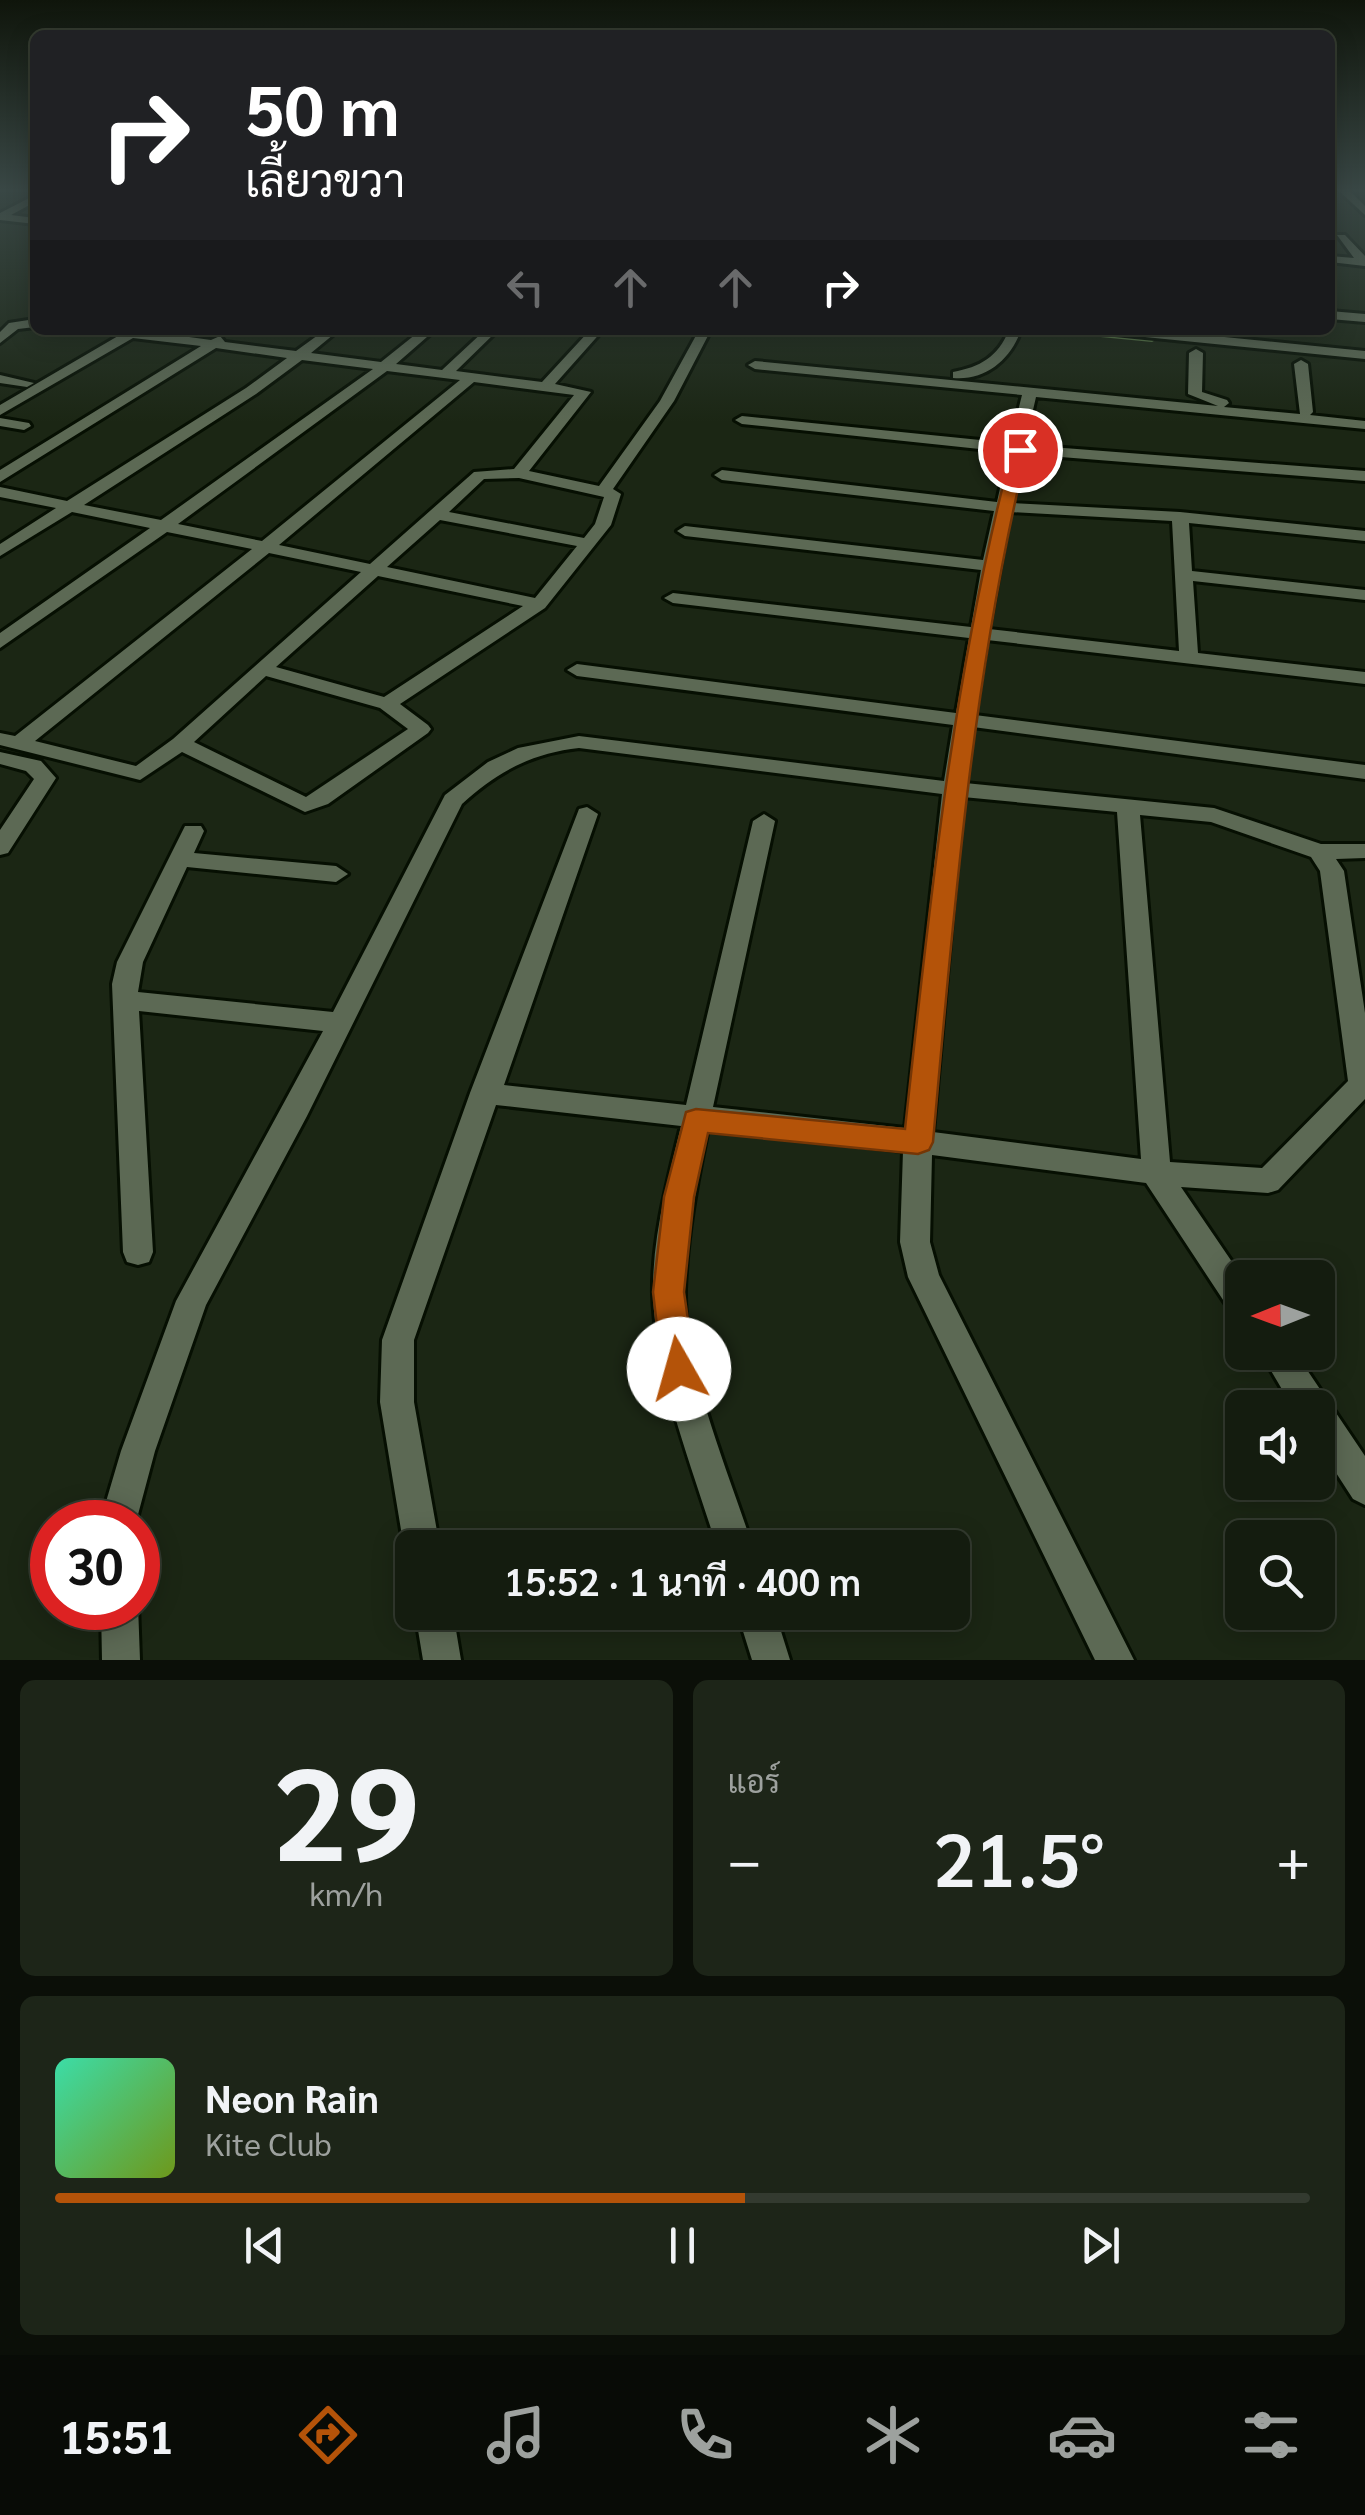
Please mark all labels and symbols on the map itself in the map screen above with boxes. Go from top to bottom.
pin [978,408,1063,493]
north arrow [1225,1260,1335,1370]
position arrow [627,1317,731,1421]
speed limit sign: 30 [30,1500,160,1630]

